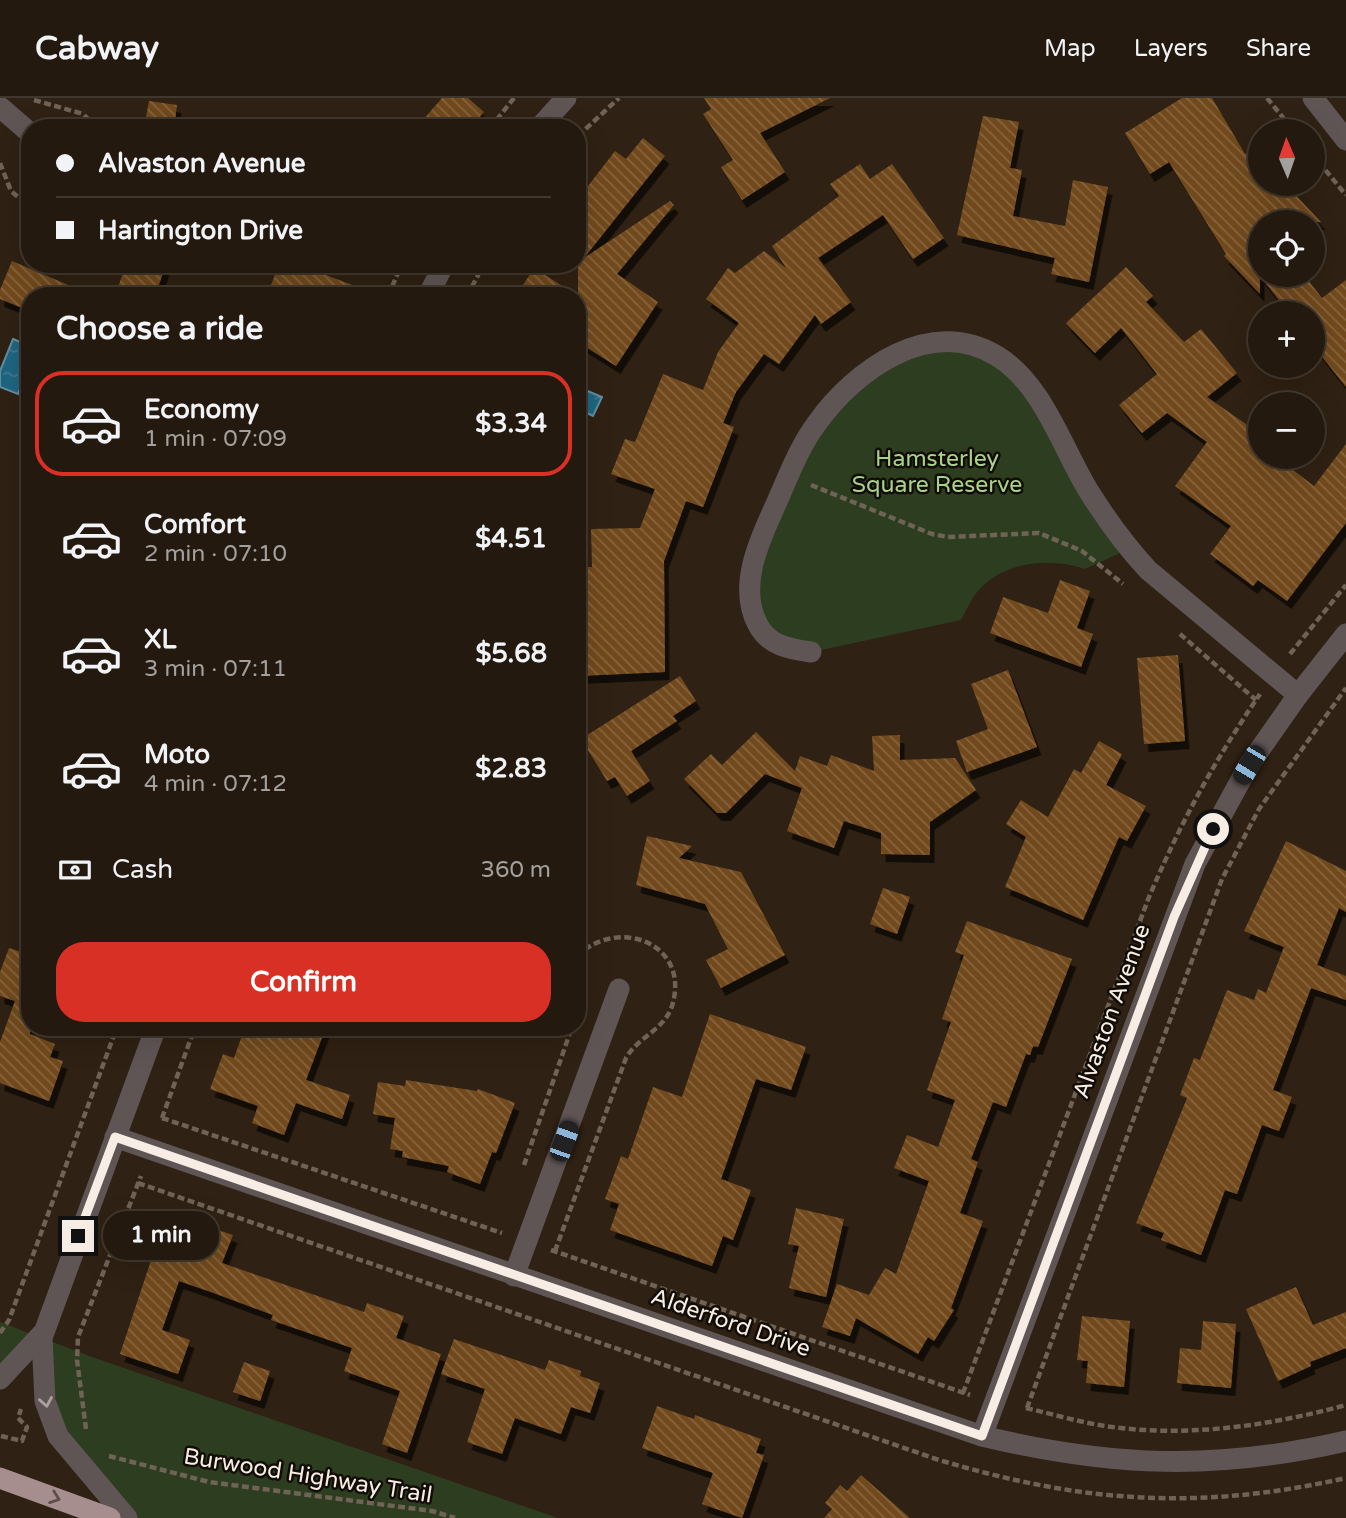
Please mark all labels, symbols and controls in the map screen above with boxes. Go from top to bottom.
text: Cabway [35,29,159,68]
text: Map [1044,34,1096,63]
text: Layers [1134,34,1208,63]
text: Share [1246,34,1311,63]
north arrow [1248,119,1325,196]
map controls [1248,119,1325,469]
text: Alvaston Avenue [98,148,306,179]
button: locate [1248,210,1325,287]
text: Hartington Drive [98,215,303,246]
button: + [1248,301,1325,378]
text: Choose a ride [56,310,263,348]
icon: car [60,392,123,455]
button: − [1248,392,1325,469]
text: Economy [144,394,259,425]
text: $3.34 [475,408,547,439]
text: 1 min · 07:09 [144,425,287,453]
park label: Hamsterley Square Reserve [852,445,1022,499]
icon: car [60,507,123,570]
text: Comfort [144,509,246,540]
text: $4.51 [475,523,547,554]
text: 2 min · 07:10 [144,540,287,568]
icon: car [60,622,123,685]
text: XL [144,624,176,655]
text: $5.68 [475,638,547,669]
text: 3 min · 07:11 [144,655,287,683]
icon: car [60,737,123,800]
text: Moto [144,739,210,770]
car [1230,742,1269,788]
text: $2.83 [475,753,547,784]
text: 4 min · 07:12 [144,770,287,798]
route start [1197,813,1229,845]
icon: cash [56,851,94,889]
text: Cash [112,854,173,885]
text: 360 m [481,856,551,884]
street label: Alvaston Avenue [1067,920,1156,1102]
button: Confirm [56,942,551,1022]
car [547,1118,582,1164]
callout: 1 min [102,1212,218,1260]
route end [62,1220,94,1252]
text: 1 min [130,1221,192,1249]
street label: Alderford Drive [647,1283,814,1363]
one-way arrow [37,1396,52,1408]
street label: Burwood Highway Trail [182,1443,434,1509]
one-way arrow [48,1490,60,1504]

